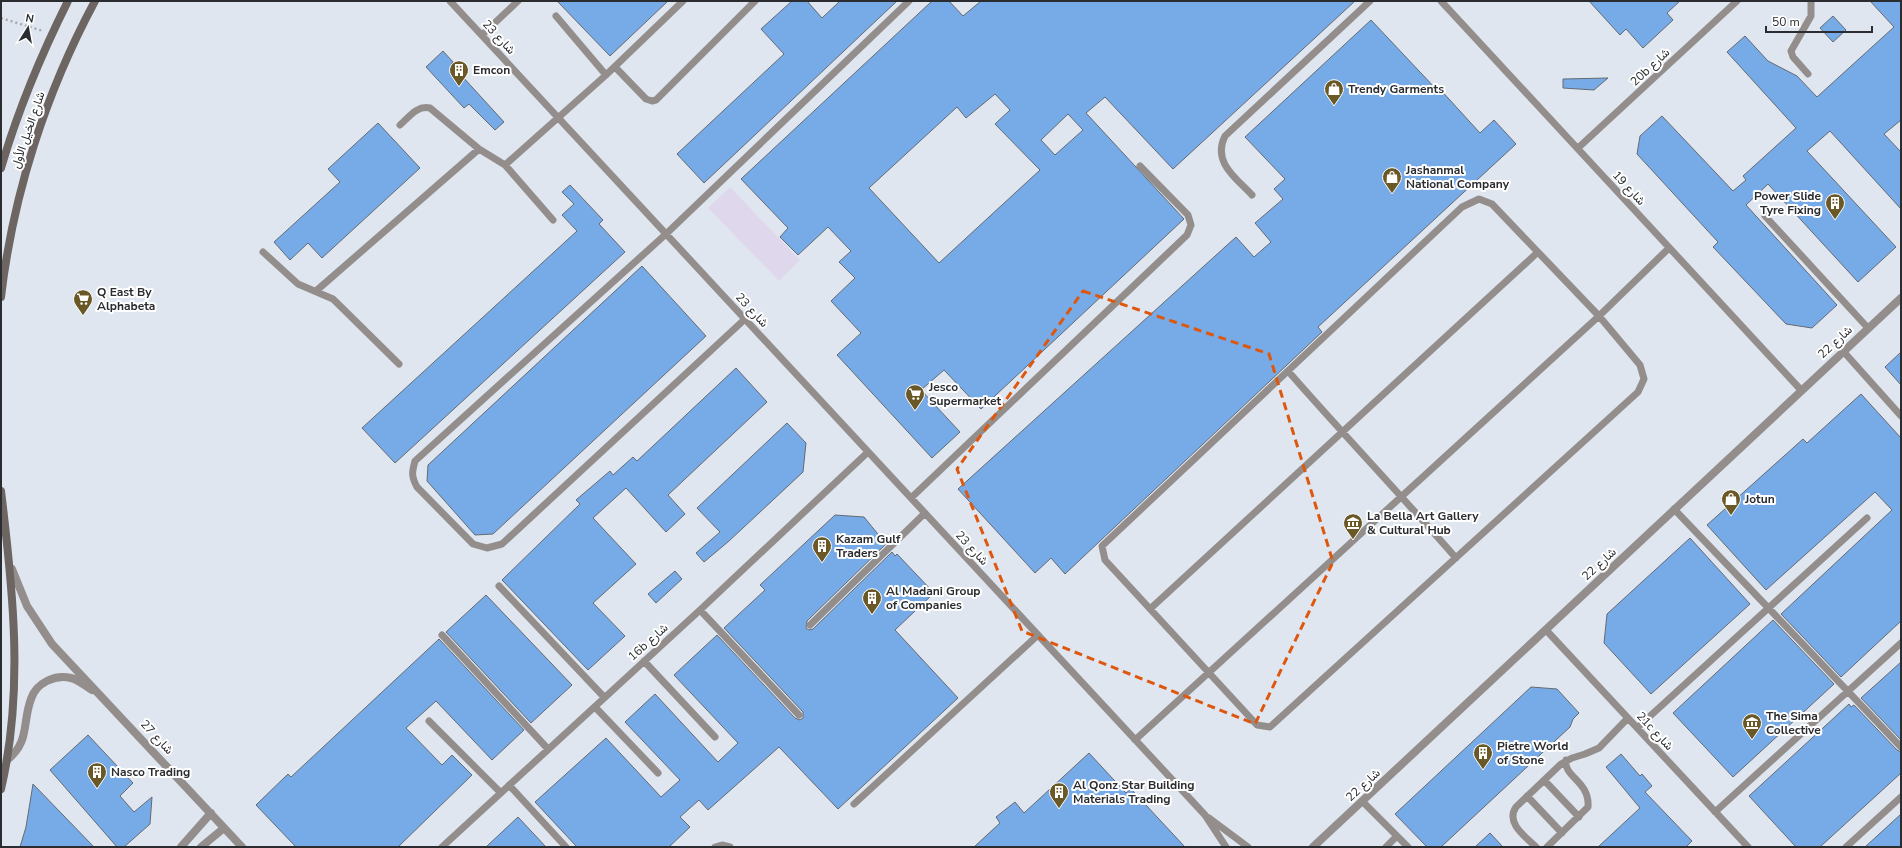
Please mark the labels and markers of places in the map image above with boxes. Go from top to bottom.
building icon: Emcon [448,59,470,87]
place label: Emcon [473,62,510,78]
shop icon: Trendy Garments [1323,78,1345,106]
place label: Trendy Garments [1348,81,1444,97]
place label: Jashanmal National Company [1405,162,1510,192]
shop icon: Jashanmal National Company [1381,166,1403,194]
place label: Power Slide Tyre Fixing [1754,188,1821,218]
building icon: Power Slide Tyre Fixing [1824,192,1846,220]
place label: Q East By Alphabeta [97,284,155,314]
supermarket icon: Q East By Alphabeta [72,288,94,316]
place label: Jesco Supermarket [928,379,1002,409]
supermarket icon: Jesco Supermarket [904,383,926,411]
shop icon: Jotun [1720,488,1742,516]
place label: Jotun [1744,491,1775,507]
place label: La Bella Art Gallery & Cultural Hub [1367,508,1479,538]
museum icon: La Bella Art Gallery & Cultural Hub [1342,512,1364,540]
place label: Kazam Gulf Traders [836,531,901,561]
building icon: Kazam Gulf Traders [811,535,833,563]
place label: Al Madani Group of Companies [886,583,981,613]
building icon: Al Madani Group of Companies [861,587,883,615]
place label: The Sima Collective [1766,708,1821,738]
museum icon: The Sima Collective [1741,712,1763,740]
place label: Pietre World of Stone [1497,738,1569,768]
building icon: Pietre World of Stone [1472,742,1494,770]
building icon: Nasco Trading [86,761,108,789]
place label: Nasco Trading [111,764,190,780]
place label: Al Qonz Star Building Materials Trading [1073,777,1194,807]
building icon: Al Qonz Star Building Materials Trading [1048,781,1070,809]

